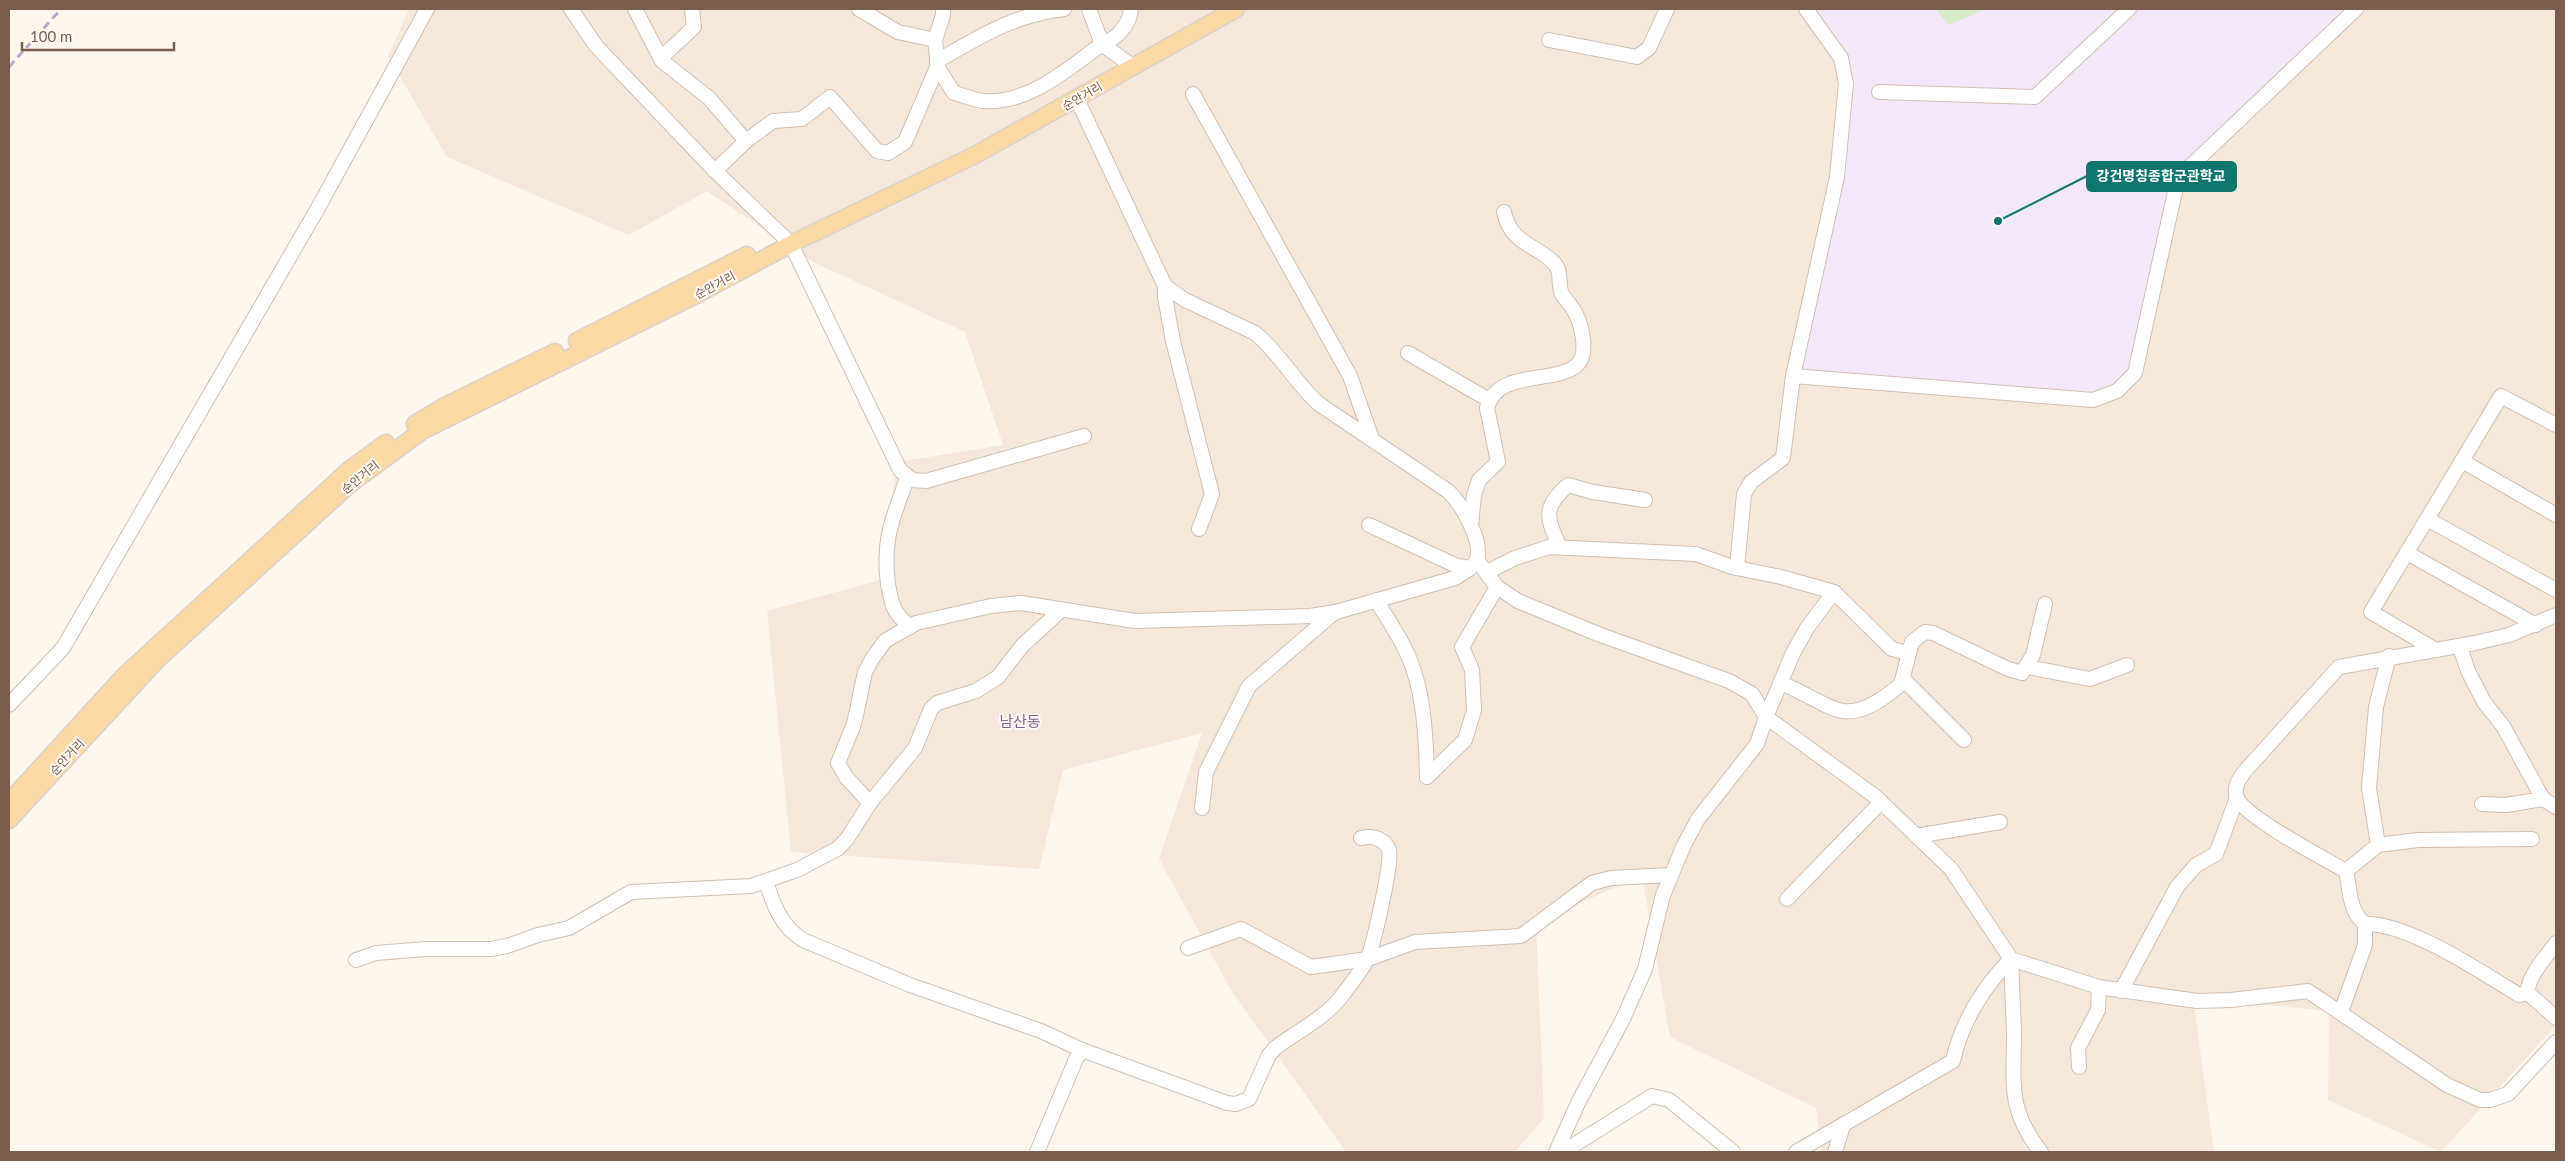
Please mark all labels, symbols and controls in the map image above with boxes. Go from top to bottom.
scale bar [22,20,175,52]
text: 100 m [30,27,72,45]
street label: 순안거리 [1059,78,1105,114]
callout: 강건명칭종합군관학교 [2087,162,2236,191]
text: 강건명칭종합군관학교 [2097,167,2226,184]
street label: 순안거리 [692,268,738,302]
street label: 순안거리 [338,457,382,497]
district label: 남산동 [999,712,1041,730]
street label: 순안거리 [46,736,88,778]

